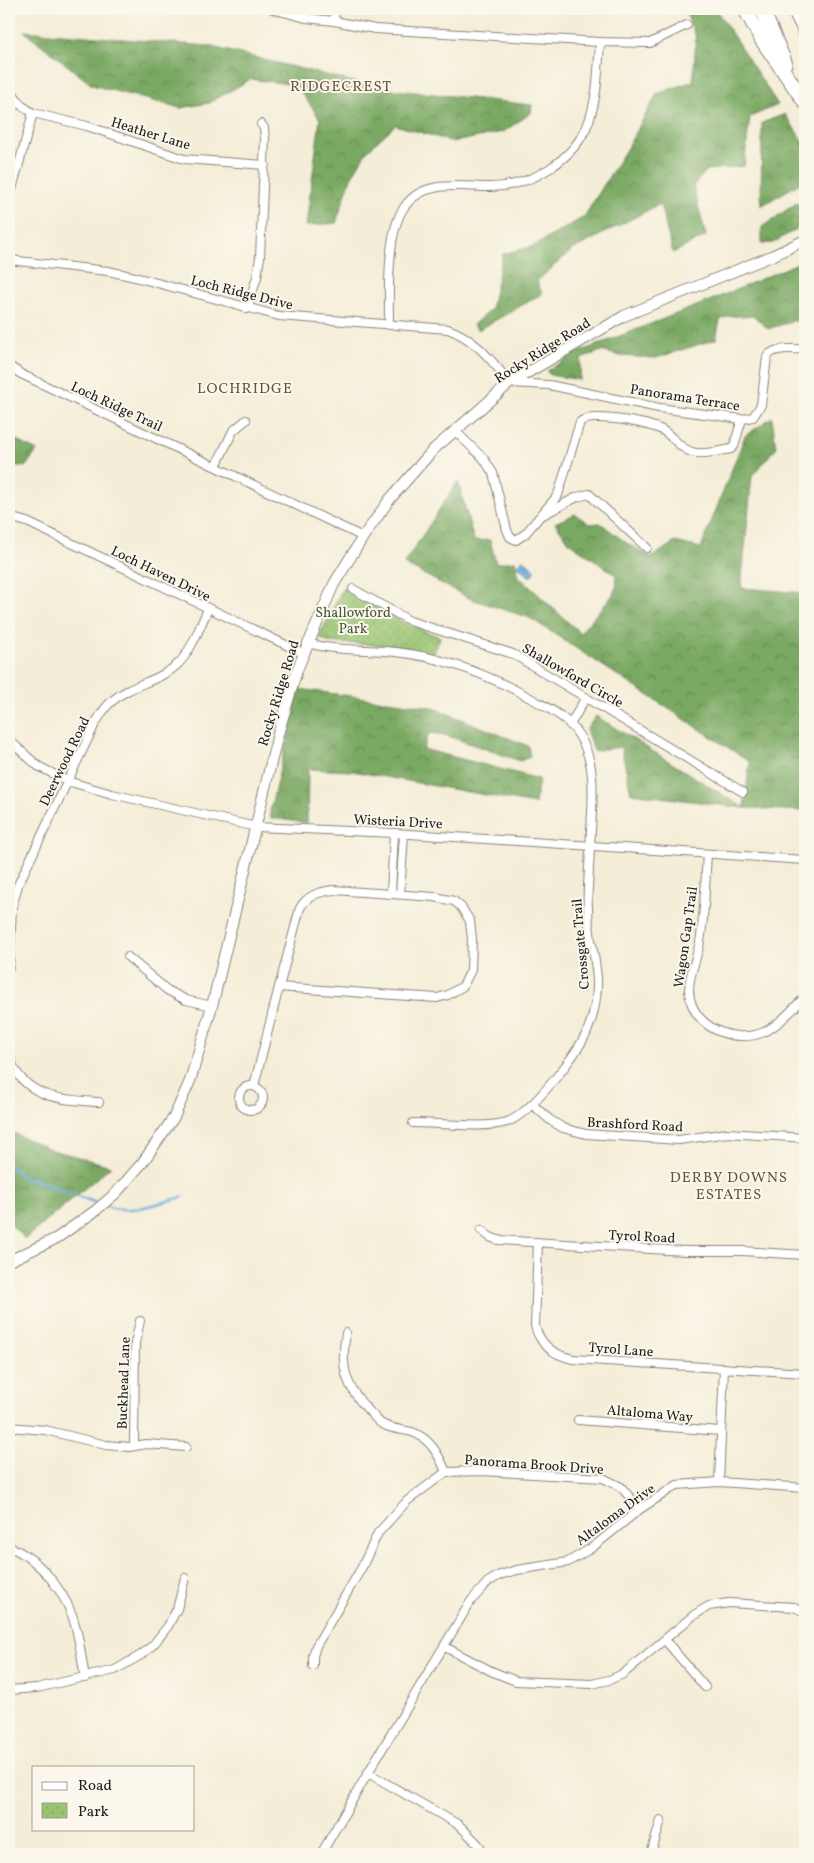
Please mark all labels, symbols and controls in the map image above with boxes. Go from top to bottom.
district label: RIDGECREST [290,77,392,98]
street label: Heather Lane [108,113,193,156]
street label: Loch Ridge Drive [188,272,295,315]
street label: Rocky Ridge Road [491,314,595,389]
street label: Loch Ridge Trail [67,378,165,437]
district label: LOCHRIDGE [197,379,293,400]
street label: Panorama Terrace [628,380,741,417]
street label: Loch Haven Drive [107,542,214,607]
park label: Shallowford Park [315,604,391,639]
street label: Rocky Ridge Road [254,638,305,749]
street label: Shallowford Circle [518,639,627,713]
street label: Deerwood Road [35,714,95,810]
street label: Wisteria Drive [353,811,443,834]
street label: Wagon Gap Trail [670,885,703,989]
street label: Crossgate Trail [568,898,595,990]
street label: Brashford Road [586,1113,684,1138]
district label: DERBY DOWNS ESTATES [670,1168,788,1206]
street label: Tyrol Road [608,1226,676,1249]
street label: Buckhead Lane [113,1336,136,1430]
street label: Tyrol Lane [588,1339,654,1362]
street label: Altaloma Way [606,1401,694,1428]
street label: Panorama Brook Drive [463,1451,605,1480]
street label: Altaloma Drive [572,1480,660,1551]
legend [32,1766,195,1830]
text: Road [78,1776,112,1797]
text: Park [78,1802,109,1823]

